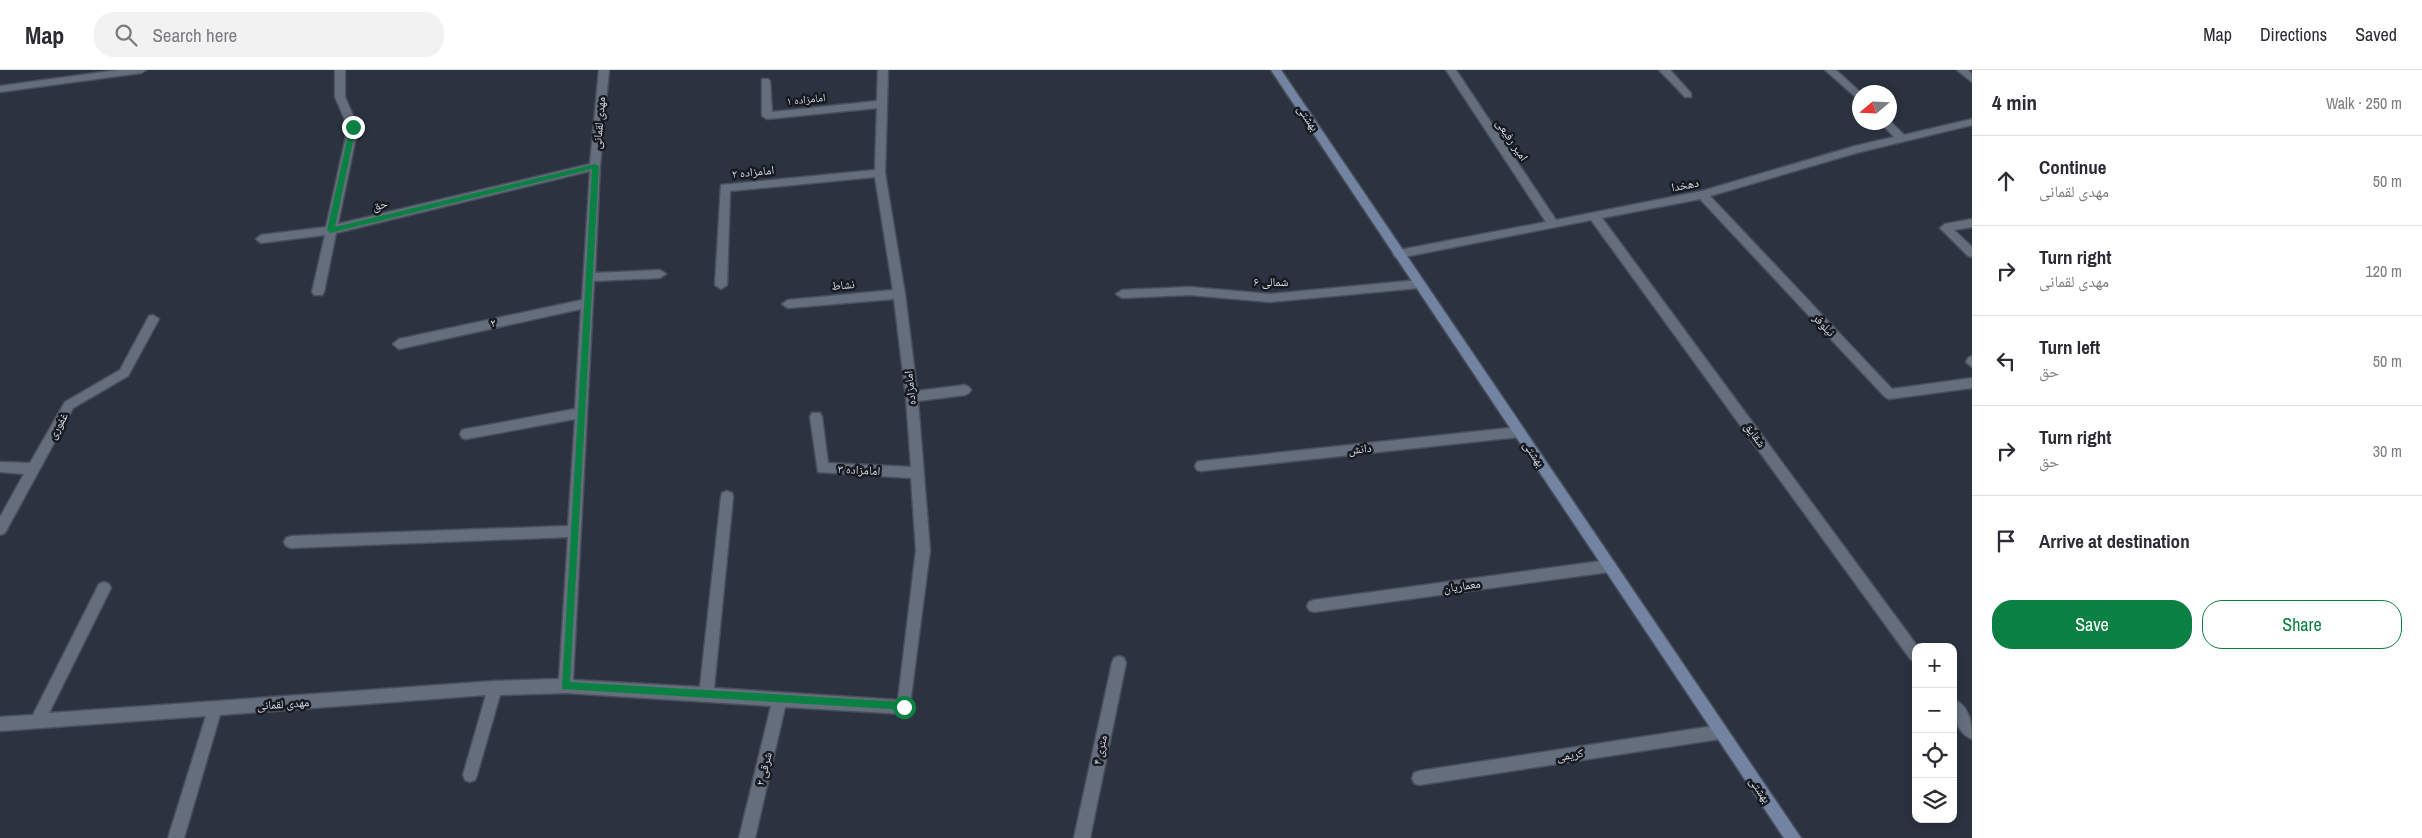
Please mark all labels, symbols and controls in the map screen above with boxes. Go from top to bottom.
search box [94,12,444,57]
text: Map [25,19,64,51]
icon: search [112,21,140,49]
text: Search here [152,22,237,48]
text: Map [2203,22,2232,47]
text: Directions [2260,22,2327,47]
text: Saved [2355,22,2397,47]
north arrow [1852,85,1897,130]
text: 4 min [1992,88,2037,117]
street label: امامزاده ۱ [786,90,826,108]
text: Walk · 250 m [2326,92,2402,114]
street label: مهدی لقمانی [589,96,609,150]
street label: بهشتی [1293,102,1323,134]
route end [342,116,365,139]
street label: امیر رفیعی [1492,116,1532,164]
text: Continue [2039,154,2107,180]
street label: امامزاده ۲ [731,162,775,182]
icon: ahead [1992,167,2020,195]
text: 50 m [2373,170,2402,192]
street label: دهخدا [1670,175,1700,195]
text: مهدی لقمانی [2039,180,2109,202]
street label: حق [371,195,390,215]
text: Turn right [2039,244,2111,270]
icon: right [1992,257,2020,285]
text: 120 m [2366,260,2402,282]
text: مهدی لقمانی [2039,270,2109,292]
street label: شمالی ۶ [1254,274,1289,290]
street label: نشاط [831,276,855,294]
street label: نیلوفر [1809,309,1839,340]
street label: ۲ [489,315,497,331]
text: Turn left [2039,334,2100,360]
icon: left [1992,347,2020,375]
text: 50 m [2373,350,2402,372]
text: حق [2039,360,2059,382]
street label: امامزاده [900,370,920,406]
street label: غفوری [44,410,72,442]
street label: شقایق [1740,419,1770,451]
text: Turn right [2039,424,2111,450]
icon: right [1992,437,2020,465]
street label: بهشتی [1519,438,1549,470]
street label: دانش [1348,440,1372,458]
text: 30 m [2373,440,2402,462]
text: حق [2039,450,2059,472]
street label: امامزاده ۳ [837,461,881,479]
icon: arrive [1992,527,2020,555]
text: Arrive at destination [2039,528,2190,554]
street label: معماریان [1442,575,1482,597]
button: Save [1992,600,2192,649]
button: Share [2202,600,2402,649]
map controls [1912,643,1957,823]
button: + [1912,643,1957,688]
button: − [1912,688,1957,733]
street label: مهدی لقمانی [256,694,310,714]
route start [893,696,916,719]
button: locate [1912,733,1957,778]
street label: ۴ متری [1089,734,1111,766]
street label: کریمی [1555,745,1585,765]
street label: ۲ شرقی [752,750,776,788]
street label: بهشتی [1745,774,1775,806]
button: layers [1912,778,1957,823]

